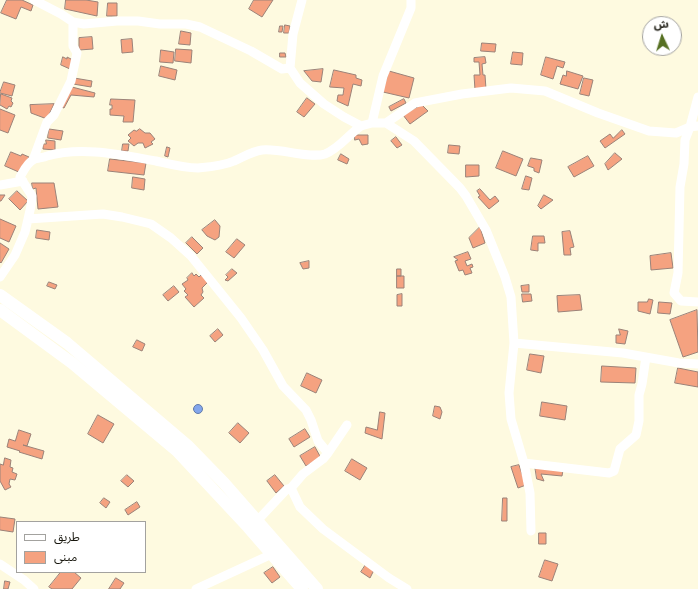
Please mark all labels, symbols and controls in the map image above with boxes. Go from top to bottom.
north arrow [642,16,682,56]
text: ش [653,18,669,33]
legend [16,521,146,573]
text: طريق [54,530,80,546]
text: مبنى [54,550,77,566]

